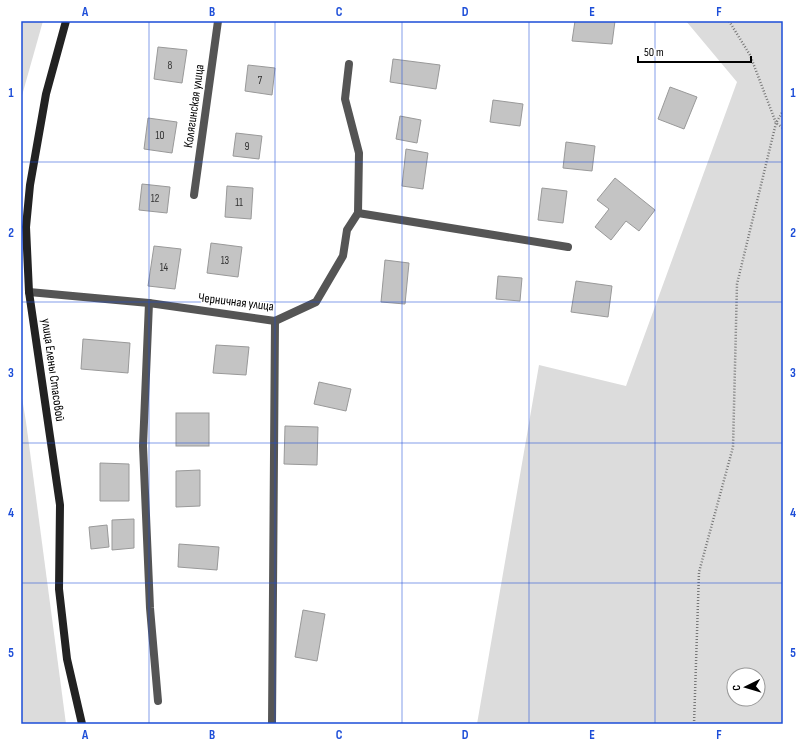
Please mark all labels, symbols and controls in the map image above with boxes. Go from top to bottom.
text: A [81,4,89,20]
text: B [209,4,215,20]
text: C [336,4,343,20]
text: D [462,4,469,20]
text: E [589,4,595,20]
text: F [716,4,722,20]
scale bar [638,38,751,64]
text: 50 m [644,45,664,60]
house number: 8 [168,59,173,72]
street label: Колягинская улица [180,63,208,149]
house number: 7 [258,74,263,87]
text: 1 [8,85,14,101]
text: 1 [790,85,796,101]
house number: 10 [156,129,164,142]
house number: 9 [245,140,250,153]
house number: 12 [151,192,160,205]
house number: 11 [235,196,243,209]
text: 2 [8,225,14,241]
text: 2 [790,225,796,241]
house number: 13 [221,254,230,267]
house number: 14 [160,261,169,274]
street label: Черничная улица [197,289,275,315]
street label: улица Елены Стасовой [38,317,68,423]
text: 3 [8,365,14,381]
text: 3 [790,365,796,381]
text: 4 [8,505,14,521]
text: 4 [790,505,796,521]
text: 5 [8,645,14,661]
text: 5 [790,645,796,661]
north arrow [726,667,766,707]
text: С [730,684,743,691]
text: A [81,727,89,743]
text: B [209,727,215,743]
text: C [336,727,343,743]
text: D [462,727,469,743]
text: E [589,727,595,743]
text: F [716,727,722,743]

